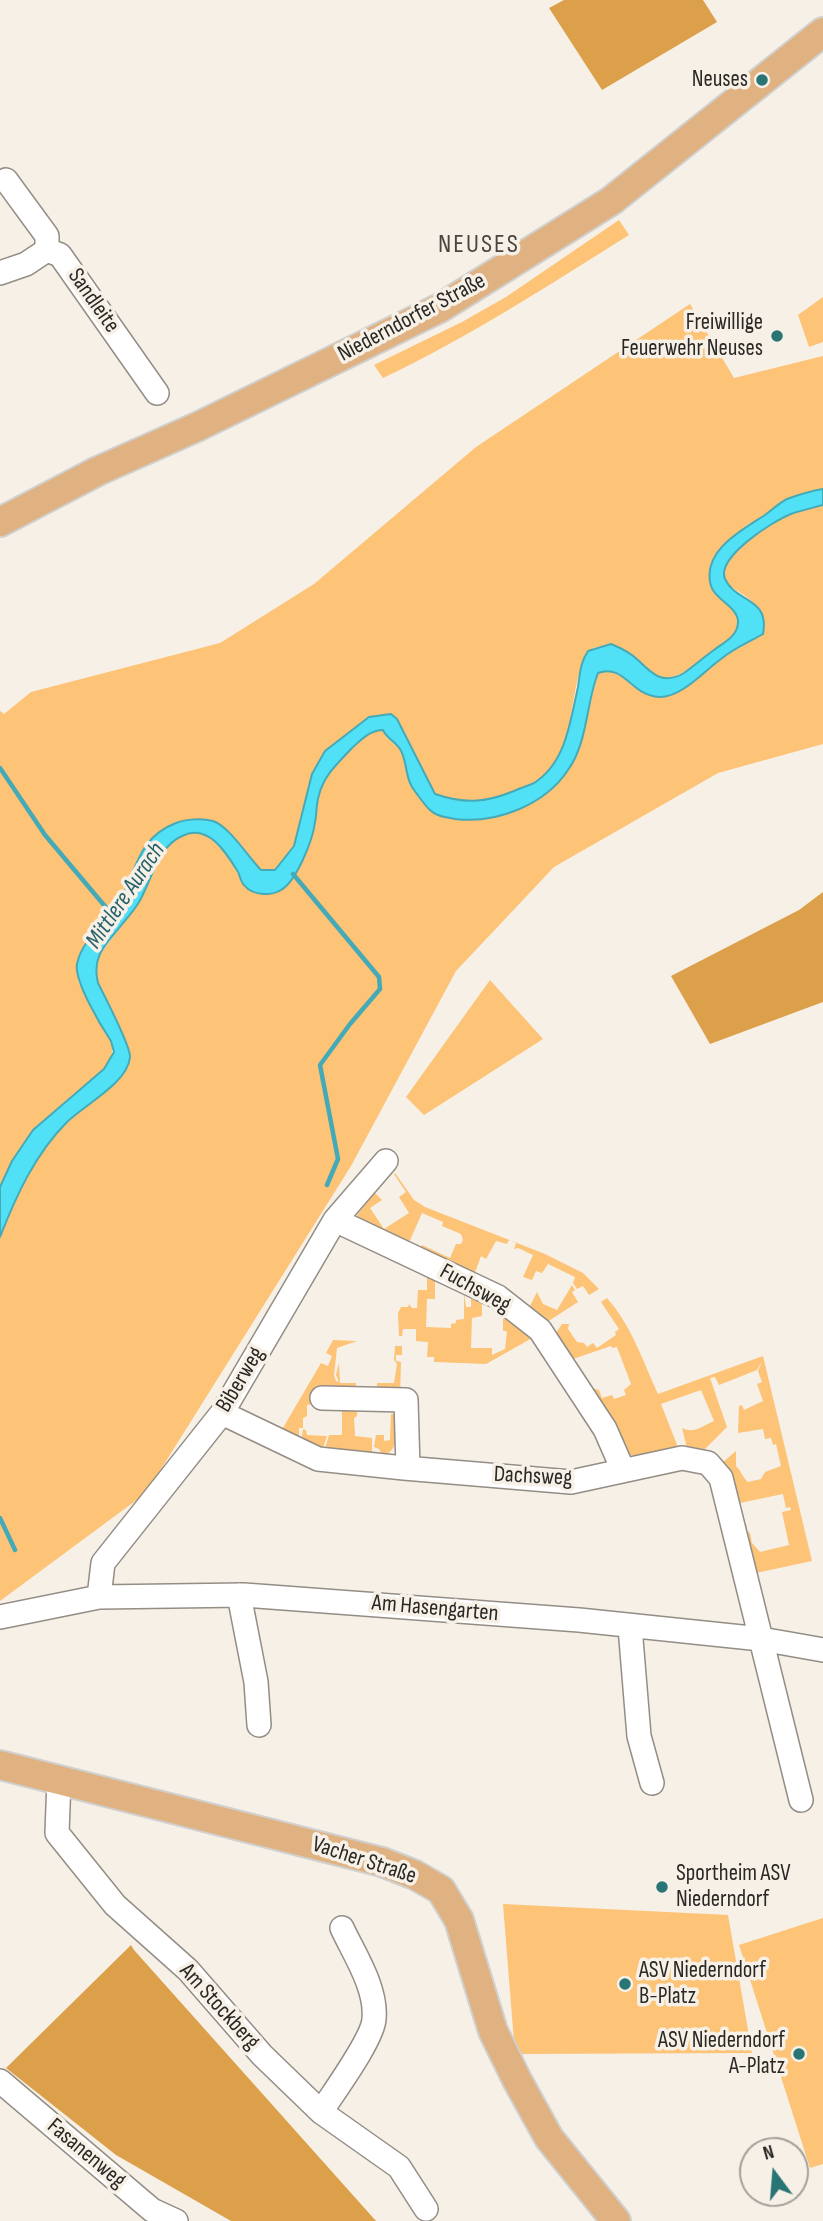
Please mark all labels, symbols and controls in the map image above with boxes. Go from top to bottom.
place label: Neuses [692,66,748,94]
marker: Neuses [754,72,770,88]
district label: NEUSES [439,229,519,261]
street label: Sandleite [61,264,125,338]
street label: Niederndorfer Straße [334,268,490,368]
place label: Freiwillige Feuerwehr Neuses [621,309,763,363]
marker: Freiwillige Feuerwehr Neuses [769,328,785,344]
water label: Mittlere Aurach [80,838,172,954]
street label: Fuchsweg [435,1258,515,1320]
street label: Biberweg [211,1342,271,1418]
street label: Dachsweg [493,1461,573,1493]
street label: Am Hasengarten [370,1590,500,1628]
street label: Vacher Straße [308,1831,420,1891]
place label: Sportheim ASV Niederndorf [676,1860,791,1914]
marker: Sportheim ASV Niederndorf [654,1879,670,1895]
place label: ASV Niederndorf B-Platz [639,1957,766,2011]
street label: Am Stockberg [173,1958,265,2056]
marker: ASV Niederndorf B-Platz [617,1976,633,1992]
place label: ASV Niederndorf A-Platz [658,2027,785,2081]
marker: ASV Niederndorf A-Platz [791,2046,807,2062]
street label: Fasanenweg [41,2113,131,2195]
north arrow [739,2137,809,2207]
text: N [761,2141,777,2166]

